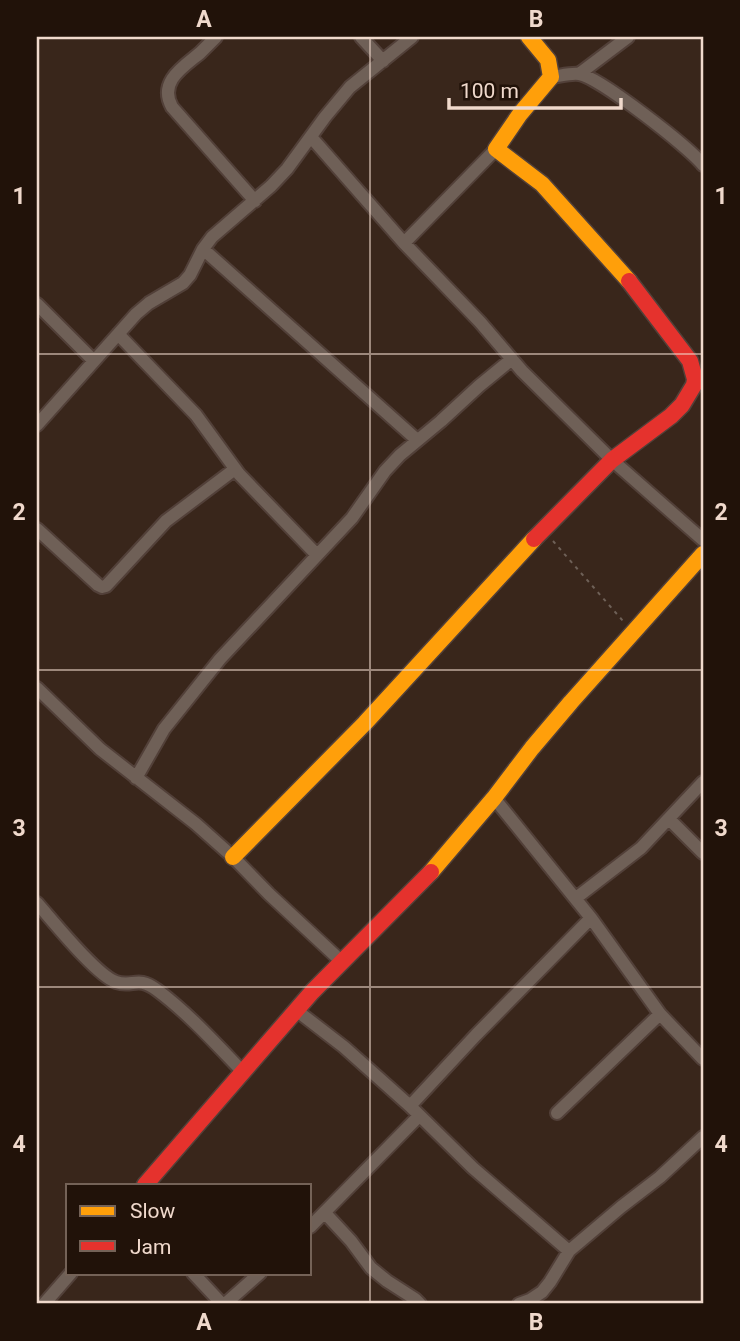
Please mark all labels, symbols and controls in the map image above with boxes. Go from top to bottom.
text: A [196,6,212,33]
text: B [529,6,543,33]
scale bar [449,66,621,110]
text: 100 m [460,79,519,103]
text: 1 [12,183,26,210]
text: 1 [714,183,728,210]
text: 2 [12,499,26,526]
text: 2 [714,499,728,526]
text: 3 [12,815,26,842]
text: 3 [714,815,728,842]
text: 4 [12,1131,26,1158]
text: 4 [714,1131,728,1158]
legend [66,1184,312,1274]
text: Slow [130,1199,176,1223]
text: Jam [130,1235,171,1259]
text: A [196,1309,212,1336]
text: B [529,1309,543,1336]

